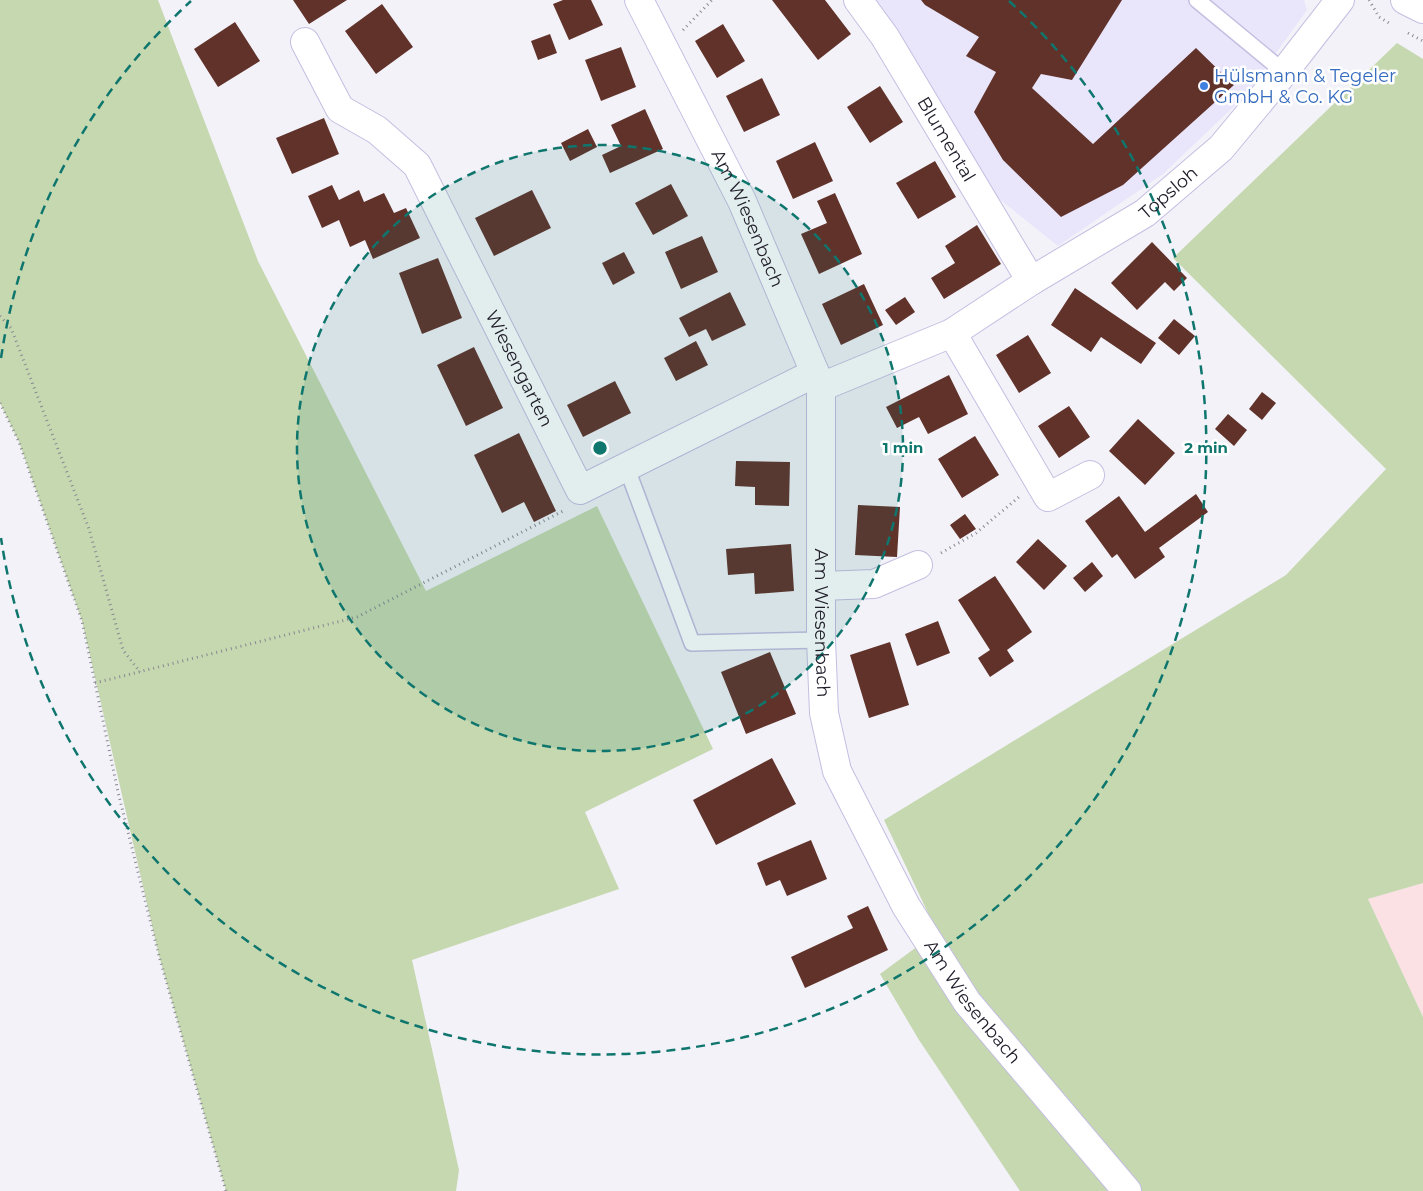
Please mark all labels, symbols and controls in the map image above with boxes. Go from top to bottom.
place label: Hülsmann & Tegeler GmbH & Co. KG [1214,65,1396,108]
marker: Hülsmann & Tegeler GmbH & Co. KG [1198,80,1210,92]
street label: Blumental [912,93,980,186]
street label: Am Wiesenbach [707,146,788,291]
street label: Topsloh [1135,162,1202,224]
street label: Wiesengarten [481,307,558,431]
text: 1 min [883,438,923,457]
text: 2 min [1184,438,1228,457]
centre of rings [591,439,609,457]
street label: Am Wiesenbach [810,549,834,698]
street label: Am Wiesenbach [920,936,1026,1068]

